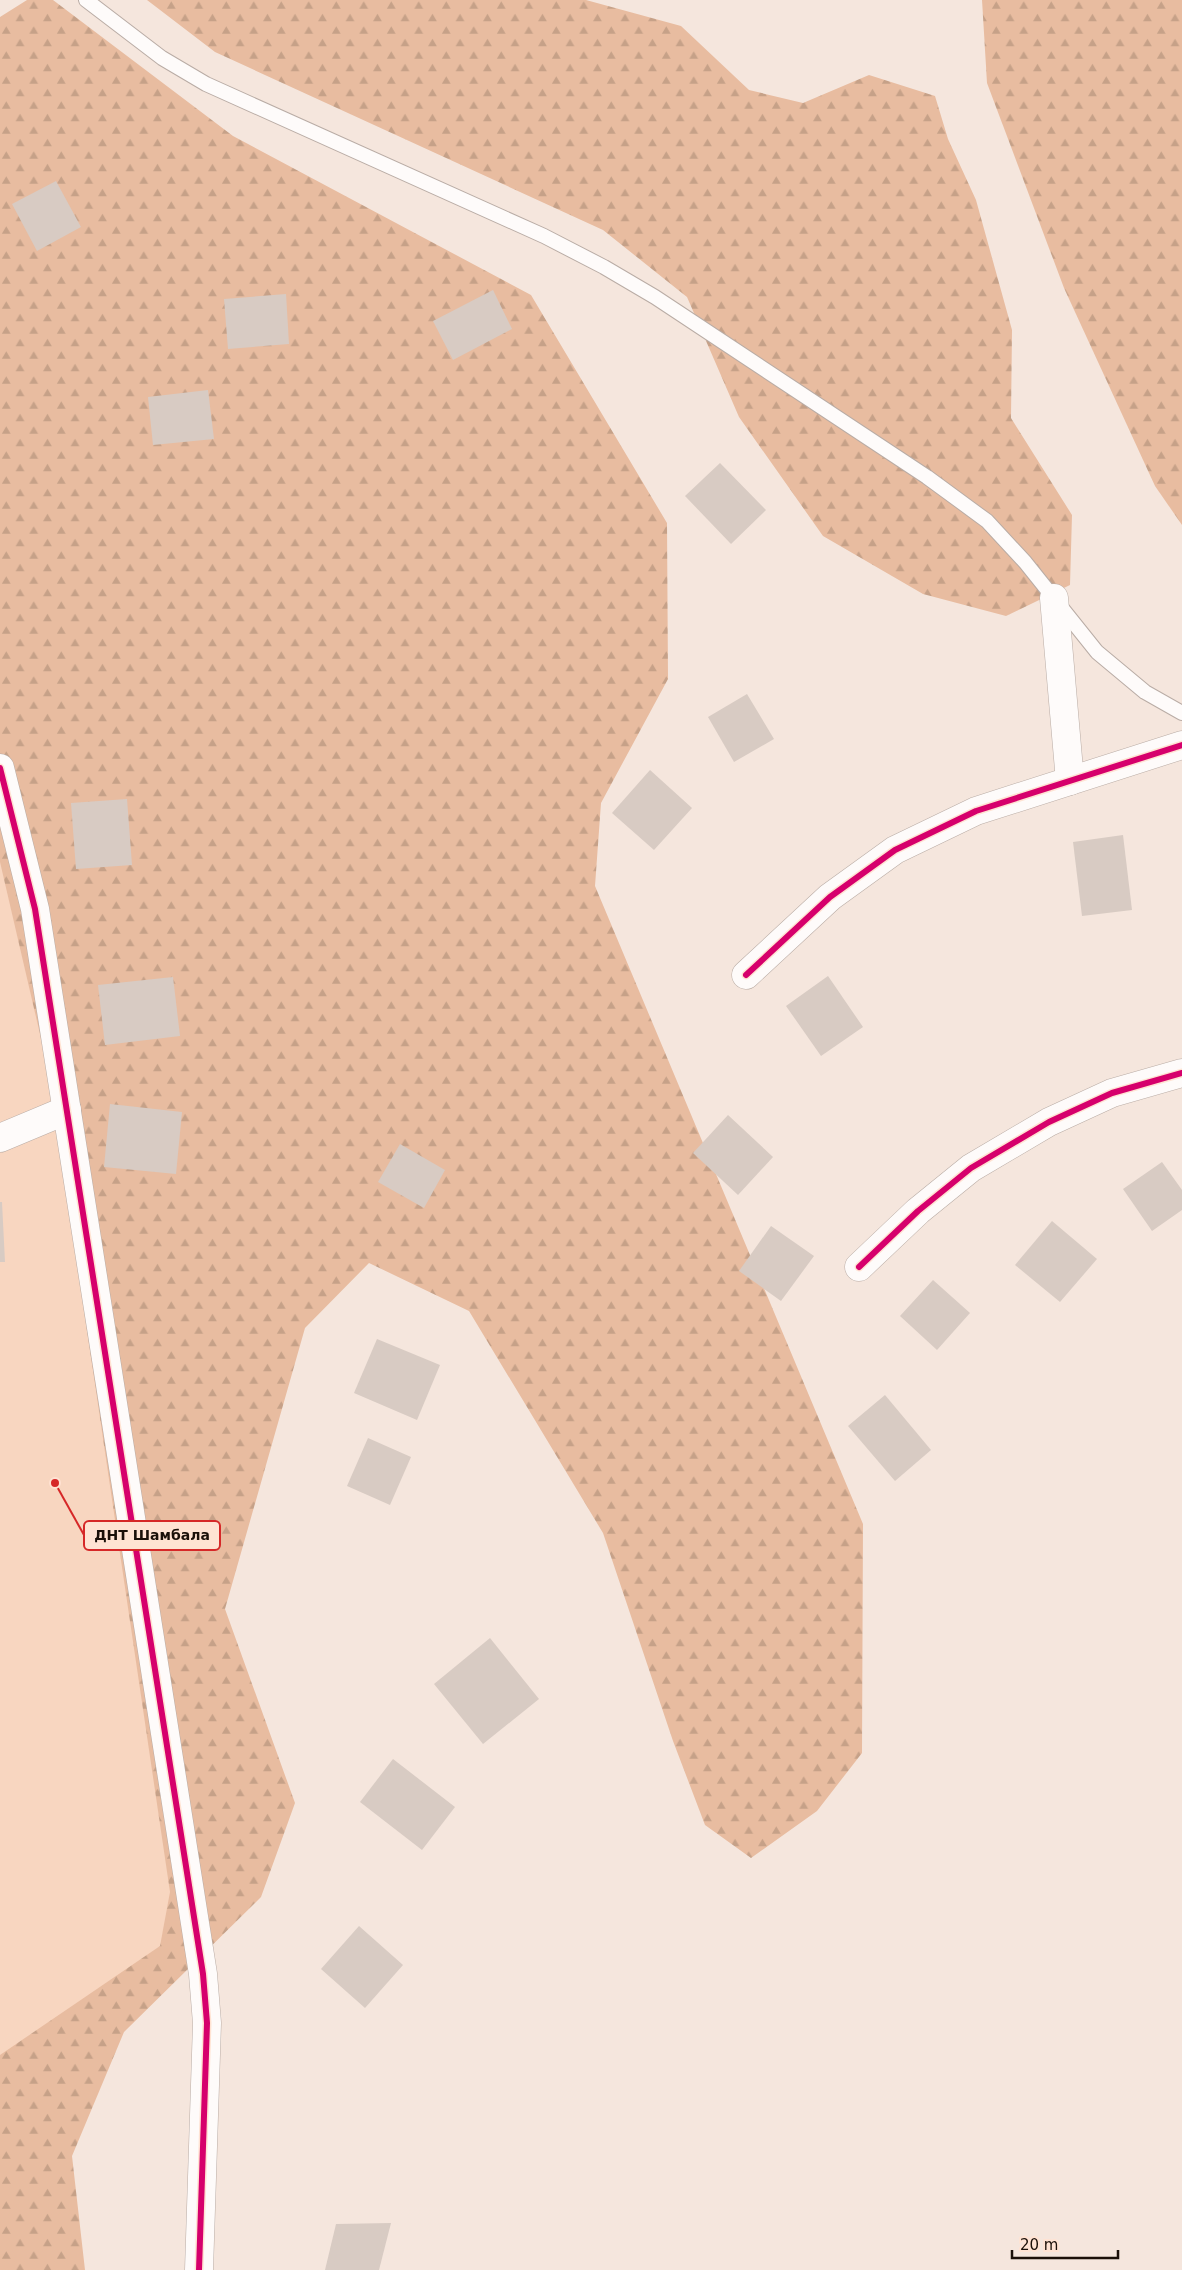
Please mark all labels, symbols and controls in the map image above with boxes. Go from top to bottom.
callout: ДНТ Шамбала [84,1521,220,1550]
text: ДНТ Шамбала [94,1527,210,1543]
scale bar [1012,2228,1118,2260]
text: 20 m [1020,2236,1058,2254]

